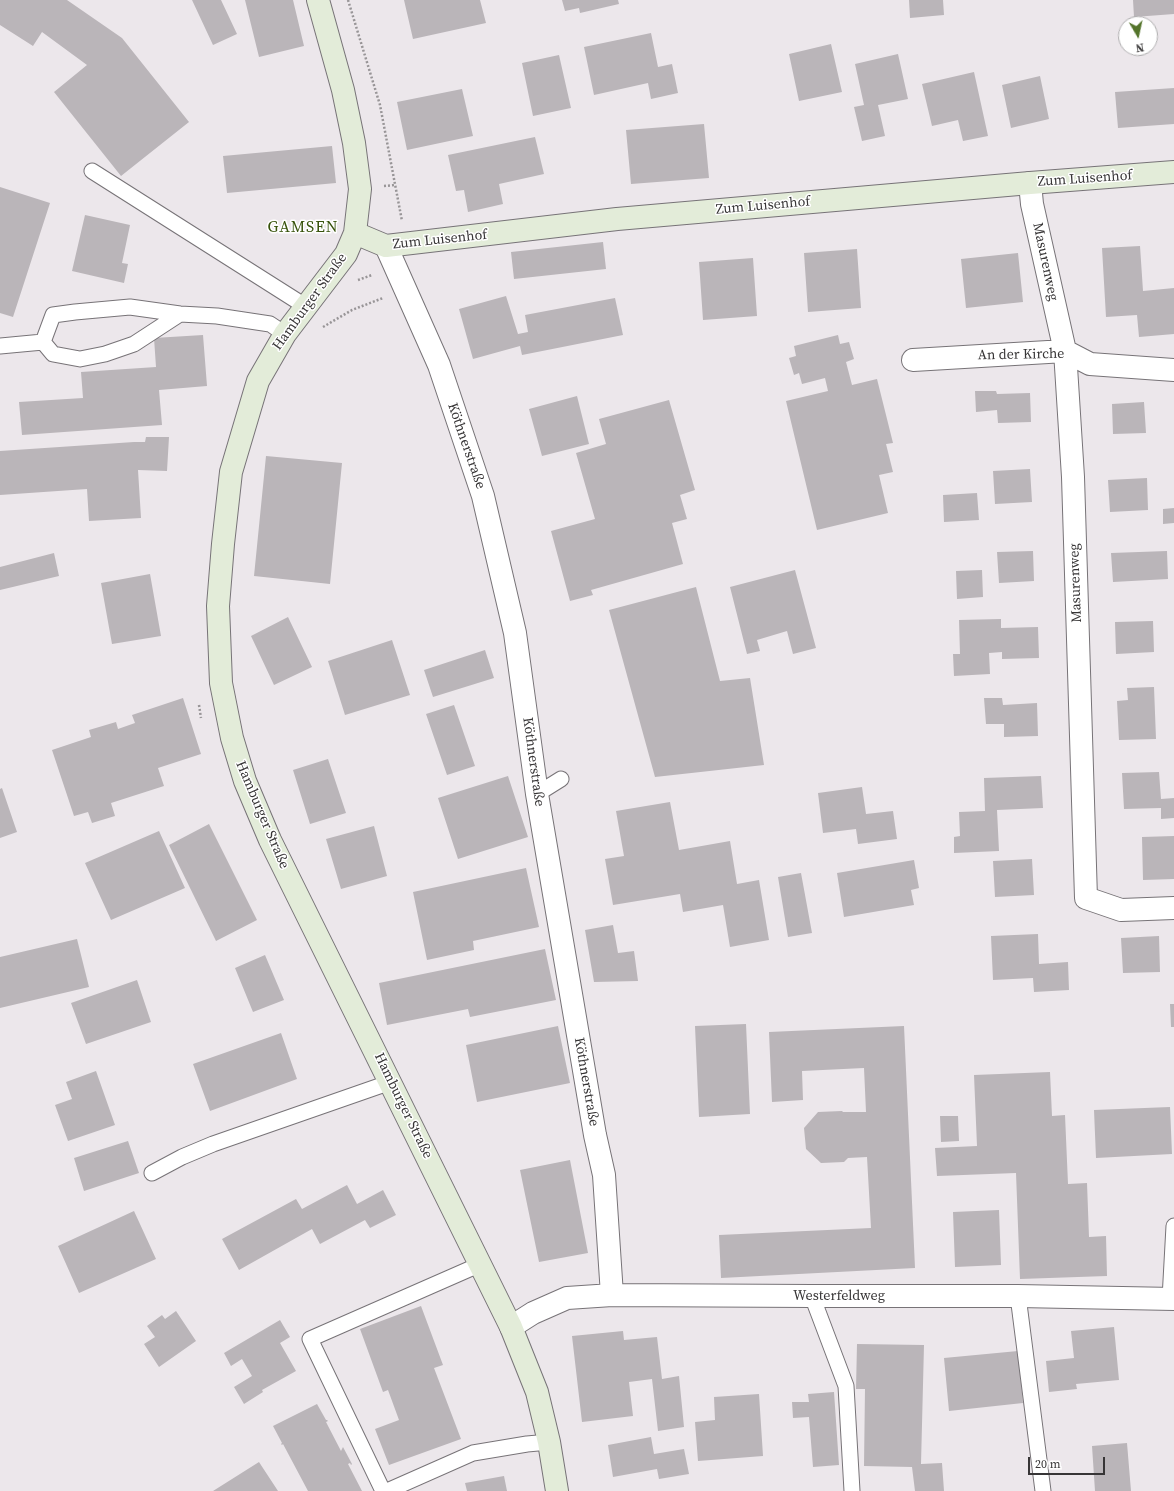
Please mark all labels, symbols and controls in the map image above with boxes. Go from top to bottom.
north arrow [1118,16,1158,56]
text: N [1135,39,1145,55]
street label: Zum Luisenhof [1037,167,1133,191]
street label: Zum Luisenhof [715,194,811,218]
district label: GAMSEN [267,218,339,238]
street label: Masurenweg [1029,221,1061,303]
street label: Zum Luisenhof [392,227,488,253]
street label: Hamburger Straße [269,250,351,354]
street label: An der Kirche [977,346,1065,364]
street label: Köthnerstraße [443,401,489,491]
street label: Masurenweg [1066,543,1086,623]
street label: Köthnerstraße [518,716,548,808]
street label: Hamburger Straße [232,758,292,872]
street label: Köthnerstraße [570,1036,602,1128]
street label: Hamburger Straße [370,1050,436,1162]
street label: Westerfeldweg [793,1288,885,1304]
scale bar [1030,1449,1107,1475]
text: 20 m [1035,1456,1061,1472]

